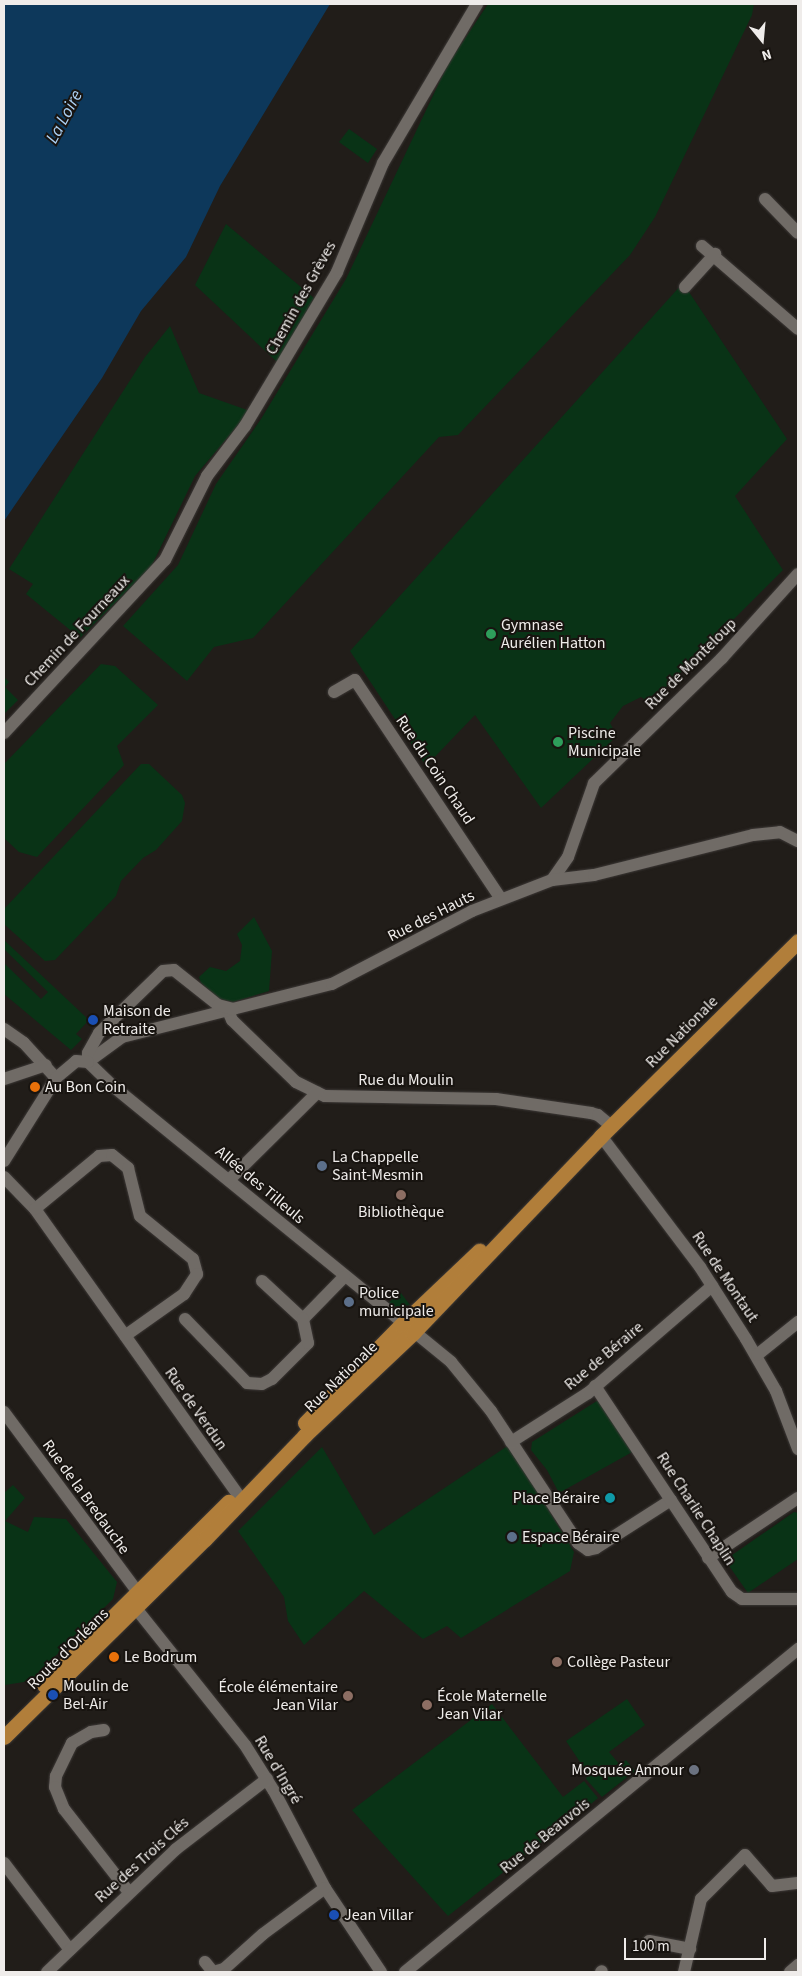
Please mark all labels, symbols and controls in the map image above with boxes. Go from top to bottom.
north arrow [737,15,787,65]
text: N [759,43,774,65]
water label: La Loire [42,87,88,147]
street label: Chemin des Grèves [262,238,340,358]
street label: Chemin de Fourneaux [20,571,134,691]
street label: Rue de Monteloup [641,614,741,714]
place label: Gymnase Aurélien Hatton [501,615,606,653]
marker: Gymnase Aurélien Hatton [485,628,497,640]
street label: Rue du Coin Chaud [392,712,478,828]
place label: Piscine Municipale [568,723,641,761]
marker: Piscine Municipale [552,736,564,748]
street label: Rue des Hauts [384,886,478,946]
street label: Rue Nationale [642,992,722,1072]
place label: Maison de Retraite [103,1001,171,1039]
marker: Maison de Retraite [87,1014,99,1026]
street label: Rue du Moulin [358,1070,454,1090]
place label: Au Bon Coin [45,1077,126,1097]
marker: Au Bon Coin [29,1081,41,1093]
street label: Allée des Tilleuls [211,1142,309,1228]
place label: La Chappelle Saint-Mesmin [332,1147,423,1185]
marker: La Chappelle Saint-Mesmin [316,1160,328,1172]
marker: Bibliothèque [395,1189,407,1201]
place label: Bibliothèque [358,1202,444,1222]
street label: Rue de Montaut [688,1228,762,1326]
place label: Police municipale [359,1283,434,1321]
marker: Police municipale [343,1296,355,1308]
street label: Rue de Béraire [561,1318,647,1394]
street label: Rue Nationale [301,1337,381,1417]
street label: Rue de Verdun [160,1364,232,1454]
street label: Rue de la Bredauche [38,1436,134,1558]
street label: Rue Charlie Chaplin [652,1449,740,1569]
place label: Place Béraire [513,1488,600,1508]
marker: Place Béraire [604,1492,616,1504]
place label: Espace Béraire [522,1527,620,1547]
marker: Espace Béraire [506,1531,518,1543]
street label: Route d'Orléans [23,1604,113,1694]
place label: Le Bodrum [124,1647,197,1667]
marker: Le Bodrum [108,1651,120,1663]
place label: Collège Pasteur [567,1652,670,1672]
marker: Collège Pasteur [551,1656,563,1668]
place label: Moulin de Bel-Air [63,1676,129,1714]
place label: École élémentaire Jean Vilar [219,1677,338,1715]
place label: École Maternelle Jean Vilar [437,1686,547,1724]
marker: Moulin de Bel-Air [47,1689,59,1701]
marker: École élémentaire Jean Vilar [342,1690,354,1702]
marker: École Maternelle Jean Vilar [421,1699,433,1711]
street label: Rue d'Ingré [250,1732,306,1808]
place label: Mosquée Annour [571,1760,684,1780]
marker: Mosquée Annour [688,1764,700,1776]
street label: Rue de Beauvois [496,1794,594,1878]
street label: Rue des Trois Clés [91,1813,193,1907]
place label: Jean Villar [344,1905,413,1925]
marker: Jean Villar [328,1909,340,1921]
scale bar [627,1928,770,1960]
text: 100 m [632,1936,670,1957]

